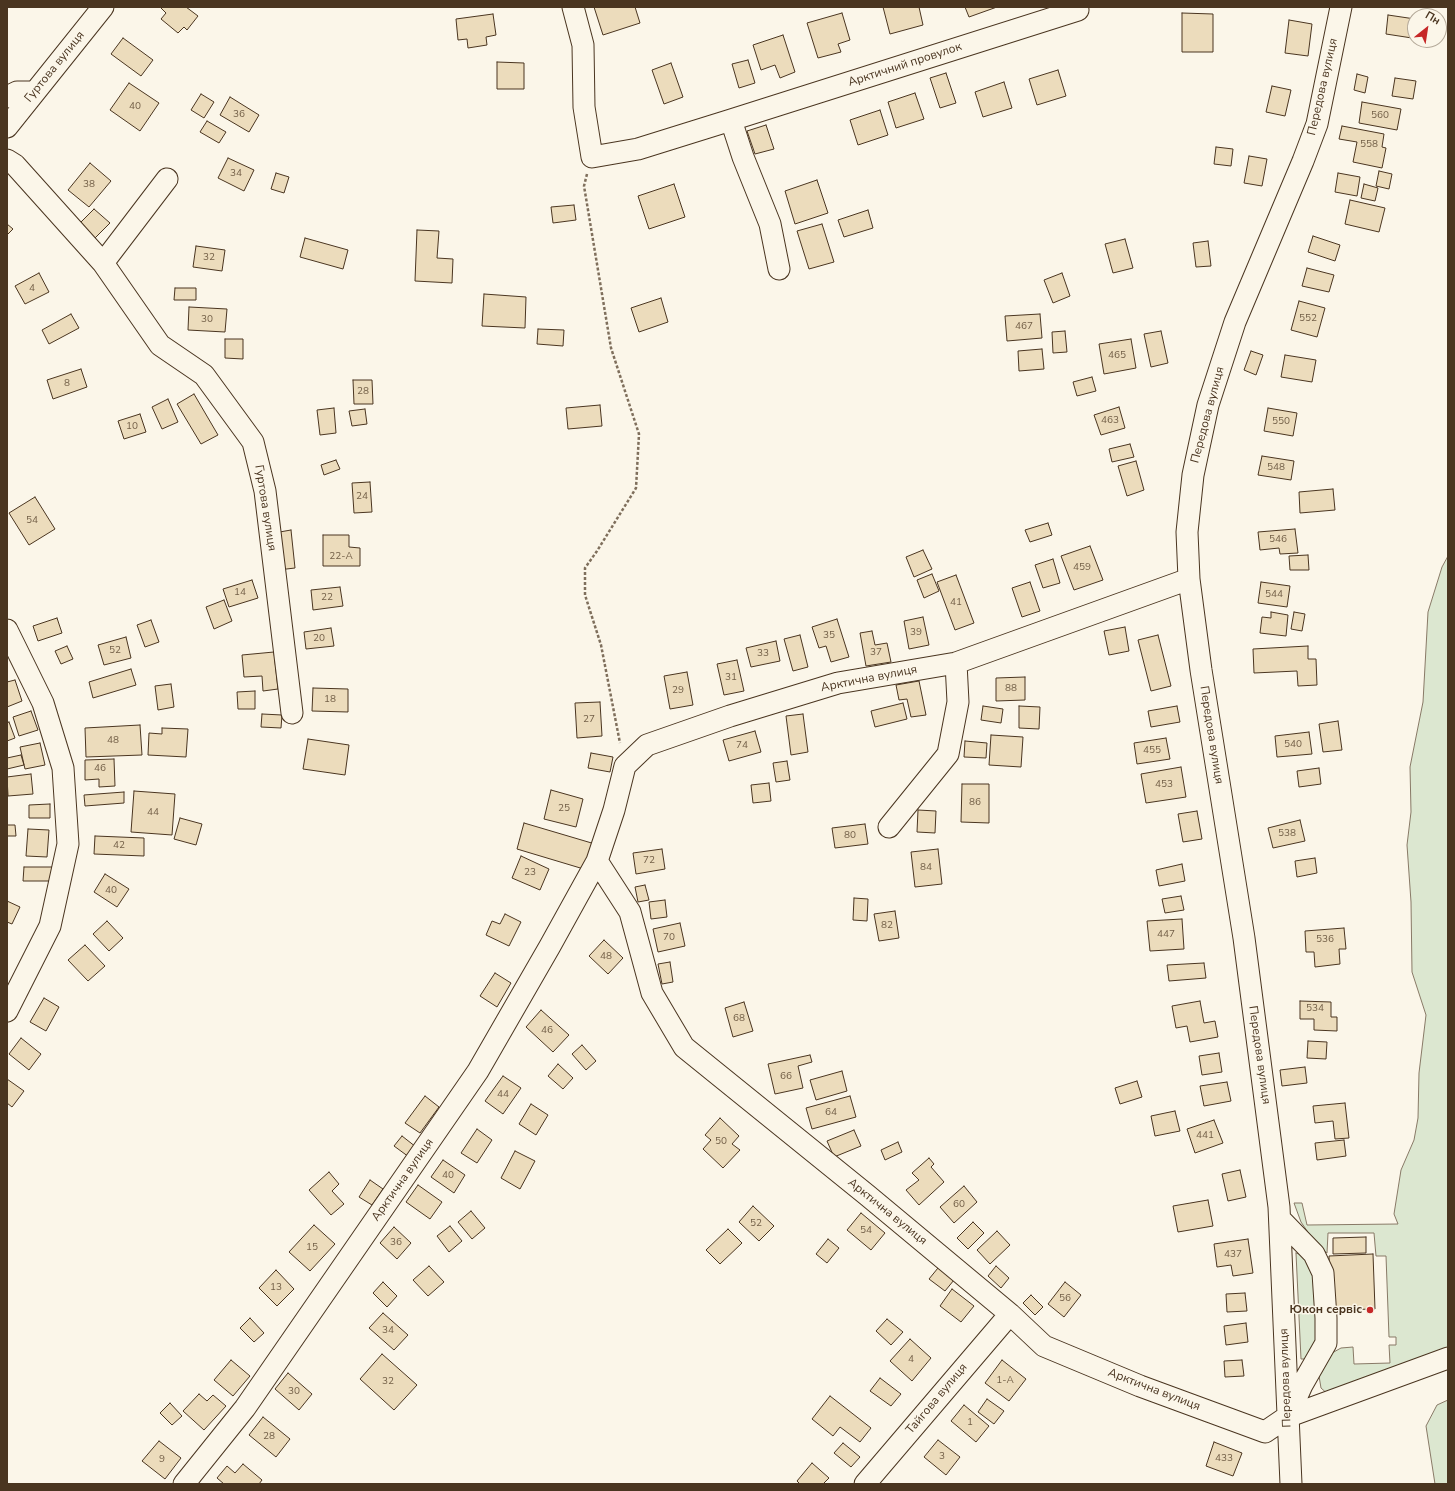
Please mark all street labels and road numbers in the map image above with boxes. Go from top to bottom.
street label: Гуртова вулиця [22,29,88,105]
street label: Передова вулиця [1305,37,1341,137]
street label: Арктичний провулок [846,40,964,90]
street label: Передова вулиця [1188,365,1228,465]
street label: Гуртова вулиця [251,464,279,552]
street label: Арктична вулиця [820,663,918,695]
street label: Передова вулиця [1196,685,1226,785]
street label: Передова вулиця [1245,1005,1273,1105]
street label: Арктична вулиця [369,1136,437,1224]
street label: Арктична вулиця [844,1176,930,1248]
street label: Передова вулиця [1277,1328,1295,1428]
street label: Тайгова вулиця [903,1361,971,1437]
street label: Арктична вулиця [1106,1366,1202,1414]

